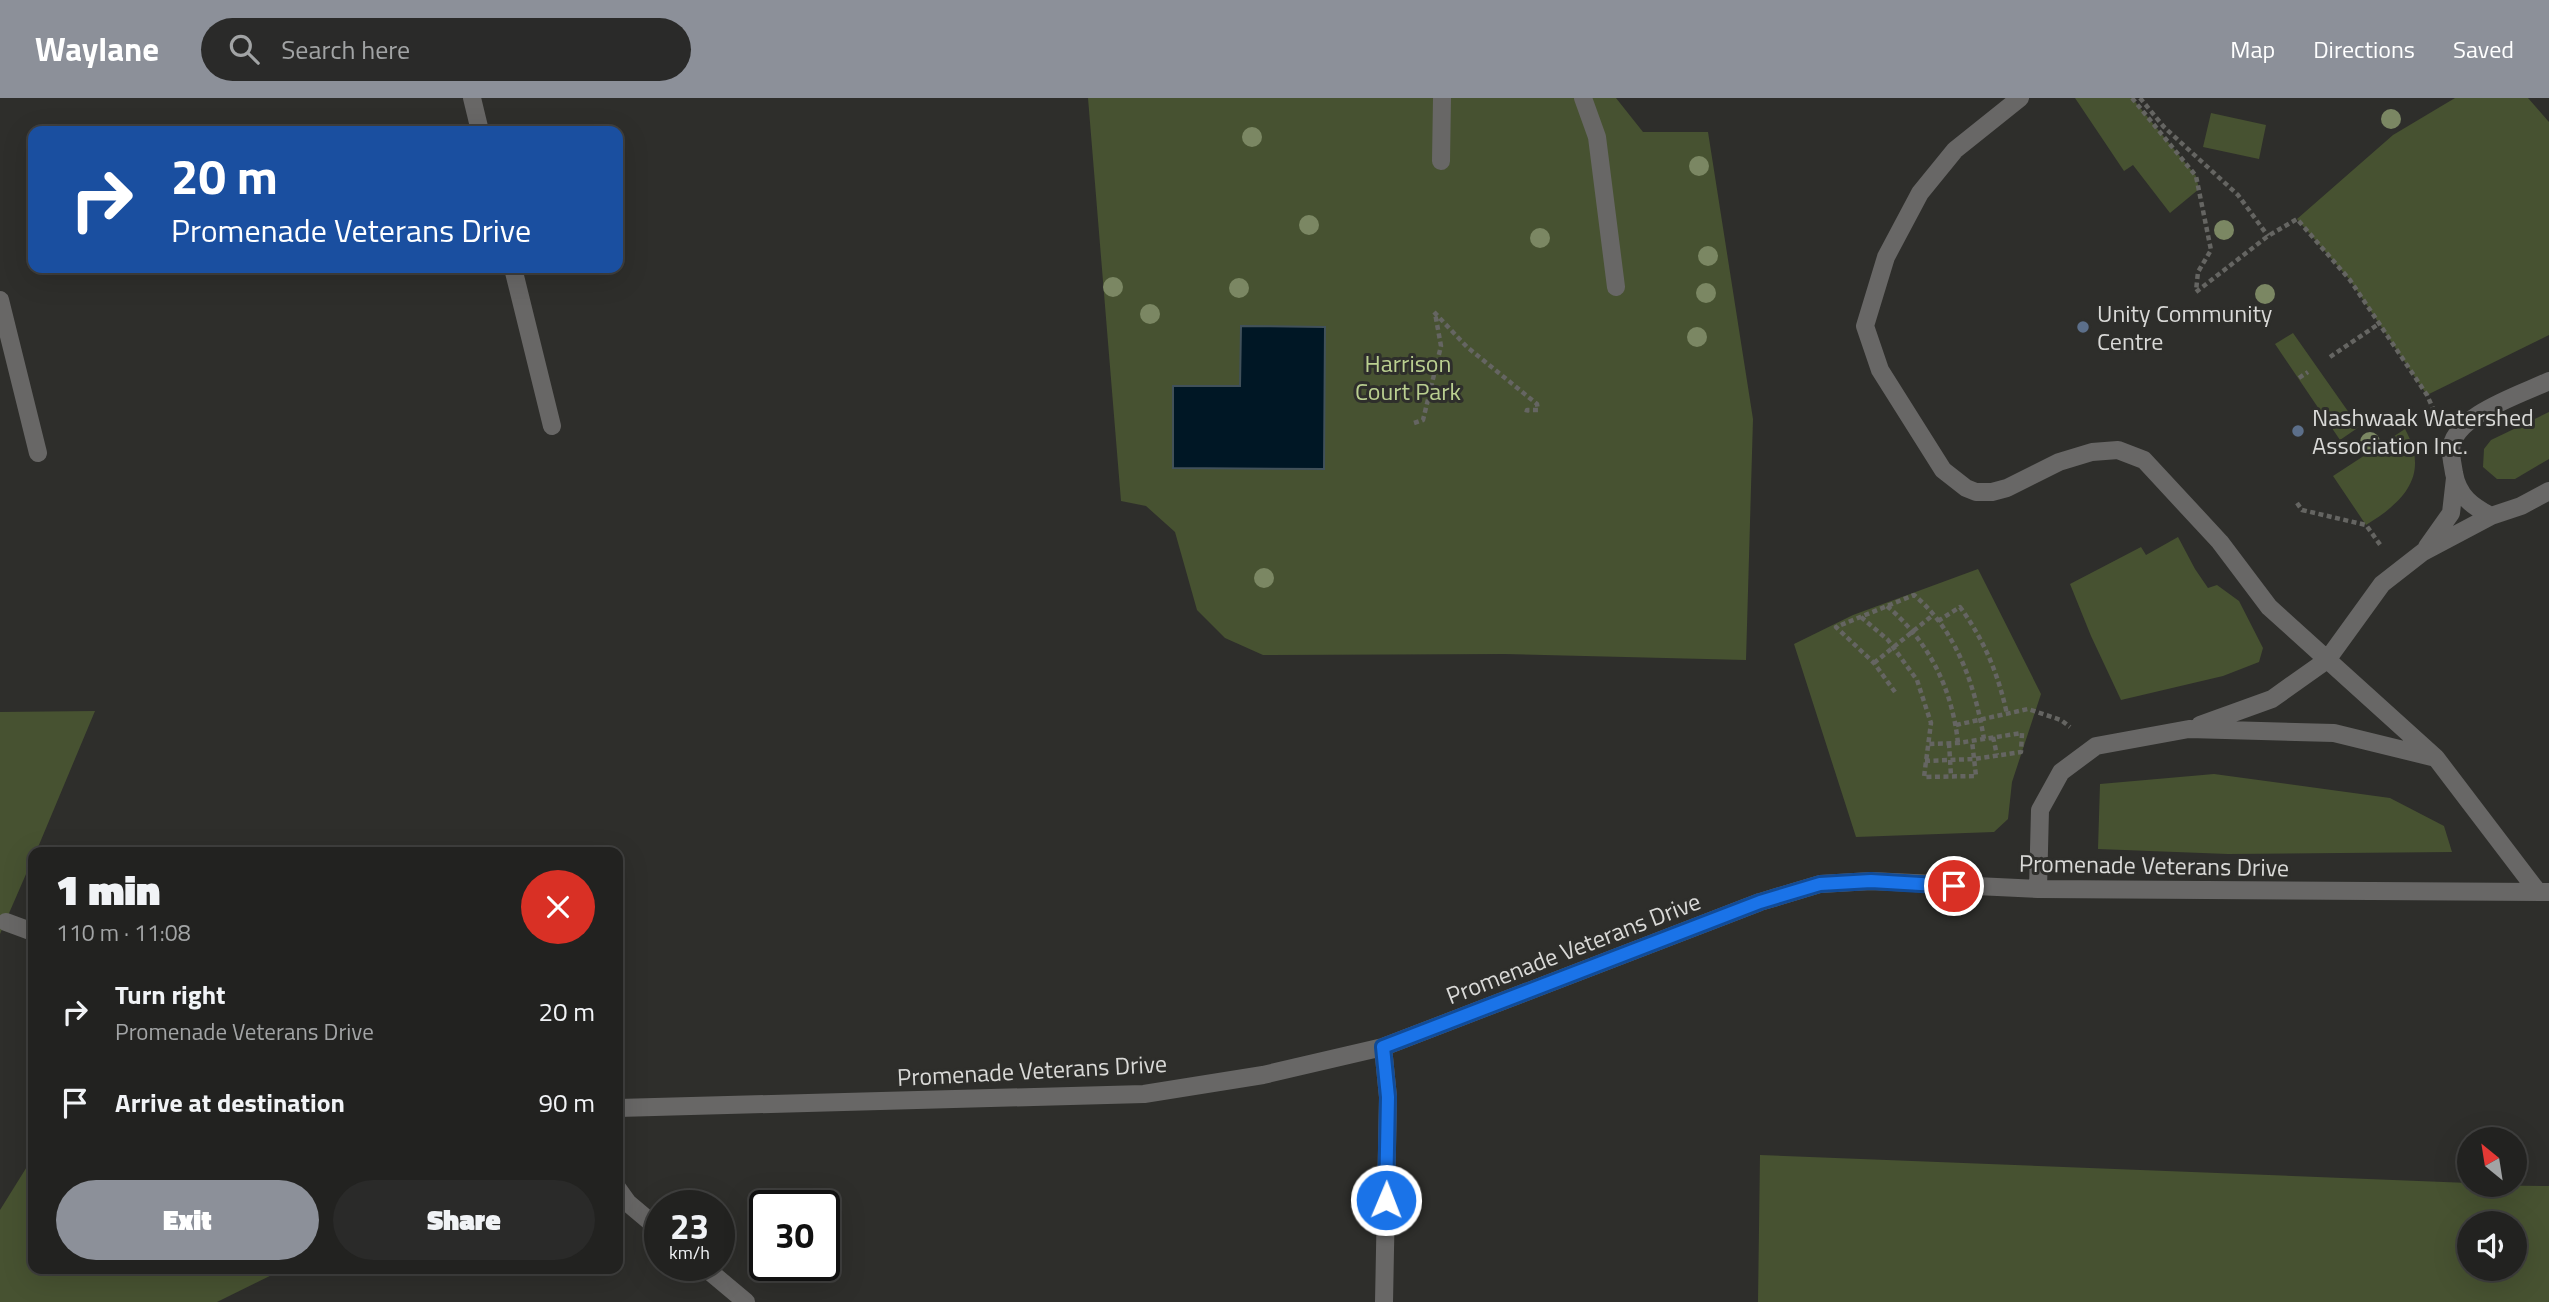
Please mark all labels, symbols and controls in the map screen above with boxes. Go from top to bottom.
search box [201,18,691,81]
text: Waylane [35,24,159,74]
icon: search [225,30,263,68]
text: Search here [281,30,410,69]
text: Map [2230,31,2275,67]
text: Directions [2313,31,2415,67]
text: Saved [2453,31,2514,67]
text: 20 m [171,138,278,213]
icon: right [56,154,147,245]
text: Promenade Veterans Drive [171,206,531,254]
place label: Unity Community Centre [2097,295,2273,359]
marker: Unity Community Centre [2075,319,2091,335]
park label: Harrison Court Park [1355,345,1462,409]
place label: Nashwaak Watershed Association Inc. [2312,399,2534,463]
marker: Nashwaak Watershed Association Inc. [2290,423,2306,439]
street label: Promenade Veterans Drive [2019,845,2289,885]
pin [1924,856,1984,916]
text: 1 min [56,857,160,921]
icon: arrive [1935,867,1973,905]
button: close [521,870,595,944]
street label: Promenade Veterans Drive [1440,883,1706,1013]
text: 110 m · 11:08 [56,915,191,950]
text: Turn right [115,975,226,1014]
text: 20 m [538,992,595,1031]
icon: right [56,993,94,1031]
text: Promenade Veterans Drive [115,1014,374,1049]
street label: Promenade Veterans Drive [896,1045,1168,1095]
text: Arrive at destination [115,1083,345,1122]
text: 90 m [538,1083,595,1122]
icon: arrive [56,1084,94,1122]
north arrow [2457,1127,2527,1197]
map controls [2457,1127,2527,1281]
position arrow [1349,1163,1423,1237]
button: Exit [56,1180,319,1260]
button: Share [333,1180,595,1260]
speed limit sign: 30 [749,1190,840,1281]
text: 23 [670,1199,709,1253]
button: sound [2457,1211,2527,1281]
text: km/h [669,1239,710,1266]

